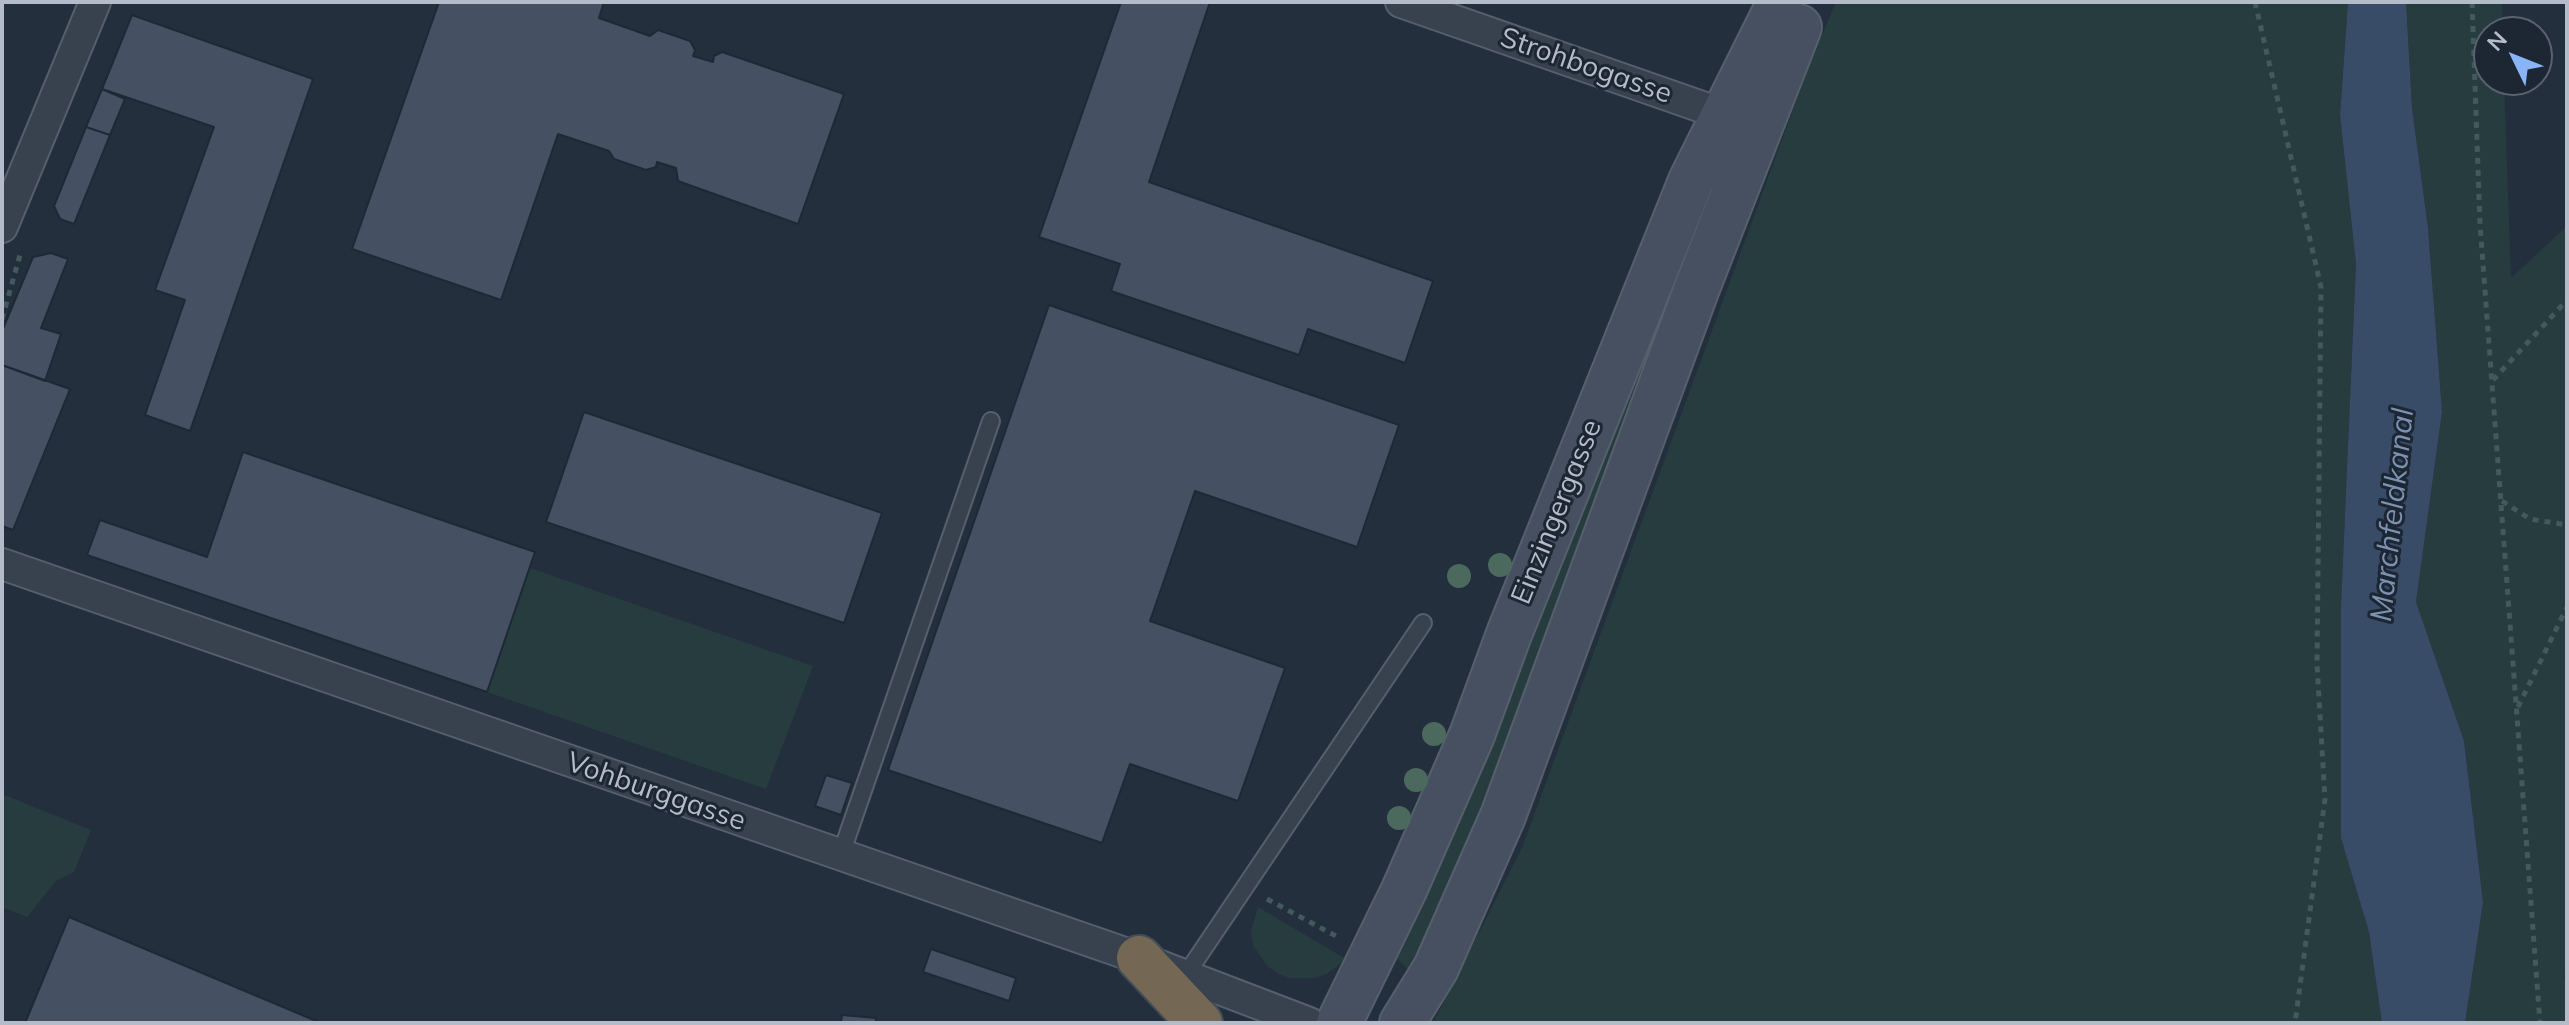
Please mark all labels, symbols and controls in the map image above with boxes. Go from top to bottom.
north arrow [2473,16,2553,96]
street label: Strohbogasse [1496,21,1676,111]
text: N [2481,25,2513,57]
water label: Marchfeldkanal [2364,407,2422,623]
street label: Einzingergasse [1505,415,1609,609]
street label: Vohburggasse [562,746,750,838]

